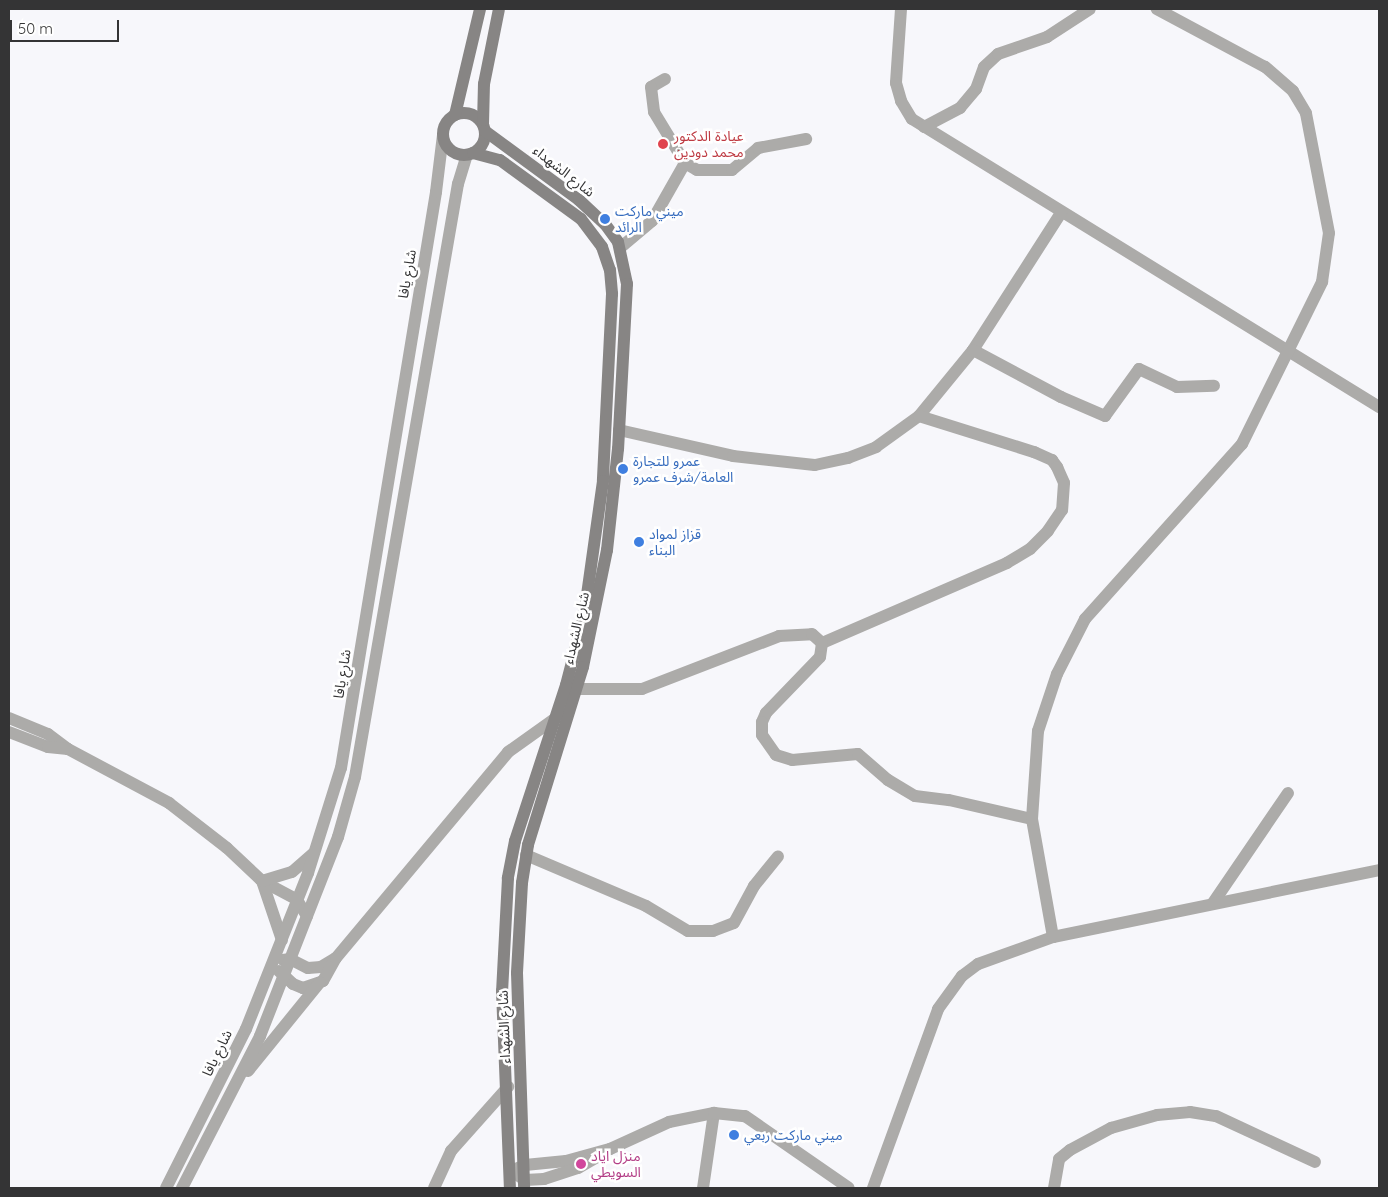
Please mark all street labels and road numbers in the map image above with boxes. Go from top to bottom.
street label: شارع الشهداء [530,142,598,200]
street label: شارع يافا [394,248,420,300]
street label: شارع الشهداء [560,590,592,666]
street label: شارع يافا [330,648,354,700]
street label: شارع الشهداء [494,990,514,1064]
street label: شارع يافا [199,1027,235,1079]

